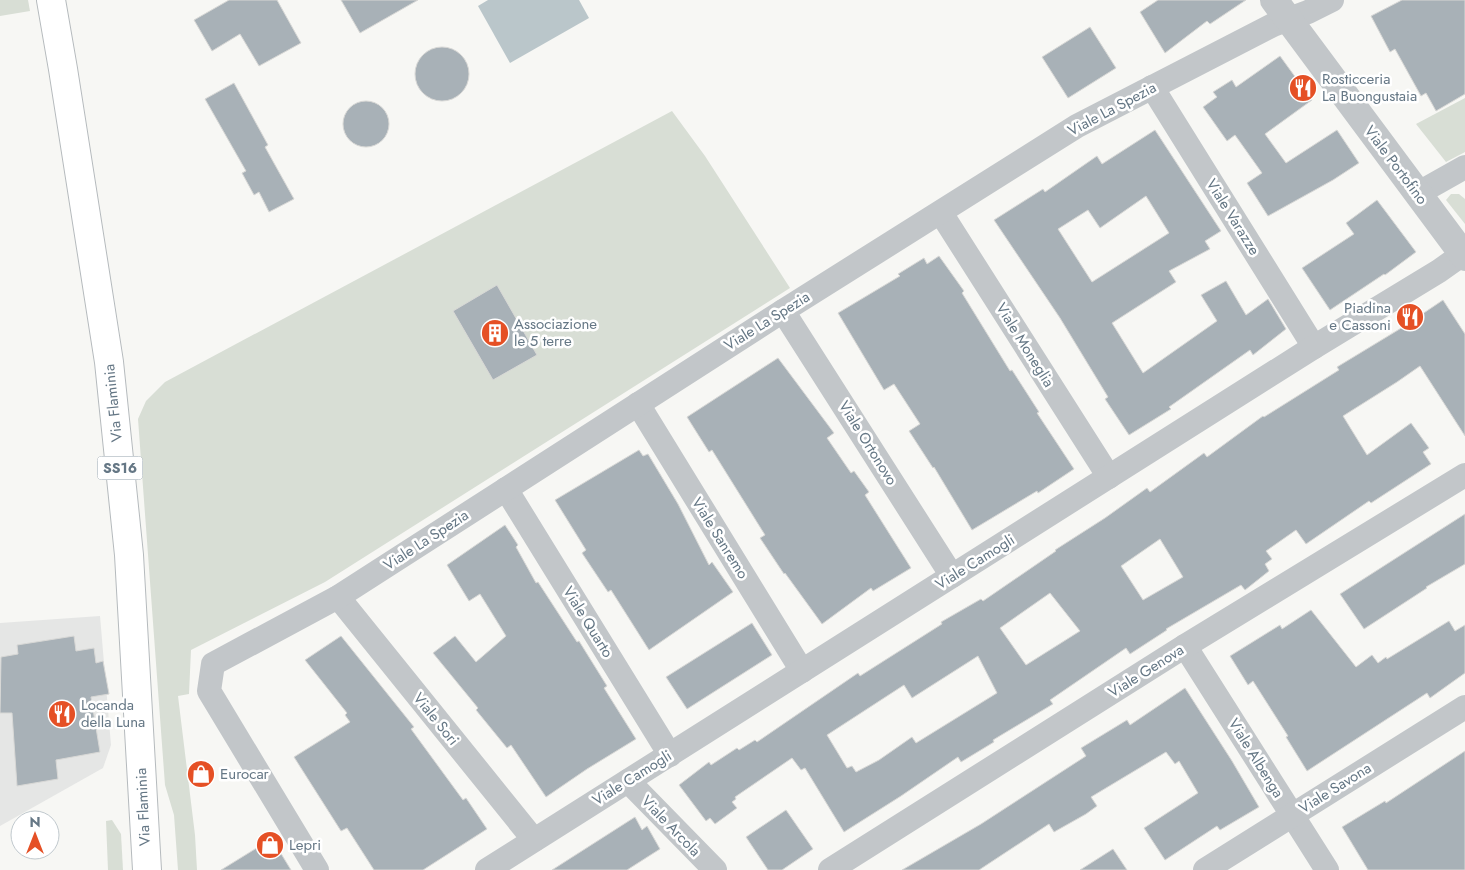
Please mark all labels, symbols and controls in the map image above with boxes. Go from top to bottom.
place label: Rosticceria La Buongustaia [1322,68,1417,107]
restaurant icon: Rosticceria La Buongustaia [1288,73,1318,103]
street label: Viale La Spezia [1064,76,1160,142]
street label: Viale Portofino [1359,121,1433,209]
street label: Viale Varazze [1201,175,1265,260]
street label: Viale La Spezia [720,286,814,356]
place label: Piadina e Cassoni [1329,297,1391,336]
street label: Viale Moneglia [990,299,1060,391]
restaurant icon: Piadina e Cassoni [1395,302,1425,332]
place label: Associazione le 5 terre [514,313,597,352]
building icon: Associazione le 5 terre [480,318,510,348]
street label: Via Flaminia [98,363,128,443]
street label: Viale Ortonovo [833,397,903,489]
road number: SS16 [98,456,142,479]
street label: Viale Sanremo [686,493,754,583]
street label: Viale La Spezia [379,504,473,576]
street label: Viale Camogli [931,529,1019,595]
street label: Viale Quarto [557,582,619,662]
street label: Viale Genova [1104,639,1188,703]
street label: Viale Sori [408,688,464,750]
place label: Locanda della Luna [81,694,145,733]
restaurant icon: Locanda della Luna [47,699,77,729]
street label: Viale Albenga [1223,714,1289,802]
street label: Viale Camogli [588,745,676,811]
street label: Viale Savona [1295,757,1375,819]
shop icon: Eurocar [186,759,216,789]
place label: Eurocar [220,763,270,785]
street label: Via Flaminia [130,767,156,847]
street label: Viale Arcola [636,790,706,862]
north arrow [10,810,60,860]
text: N [29,812,41,832]
shop icon: Lepri [255,830,285,860]
place label: Lepri [289,834,321,856]

